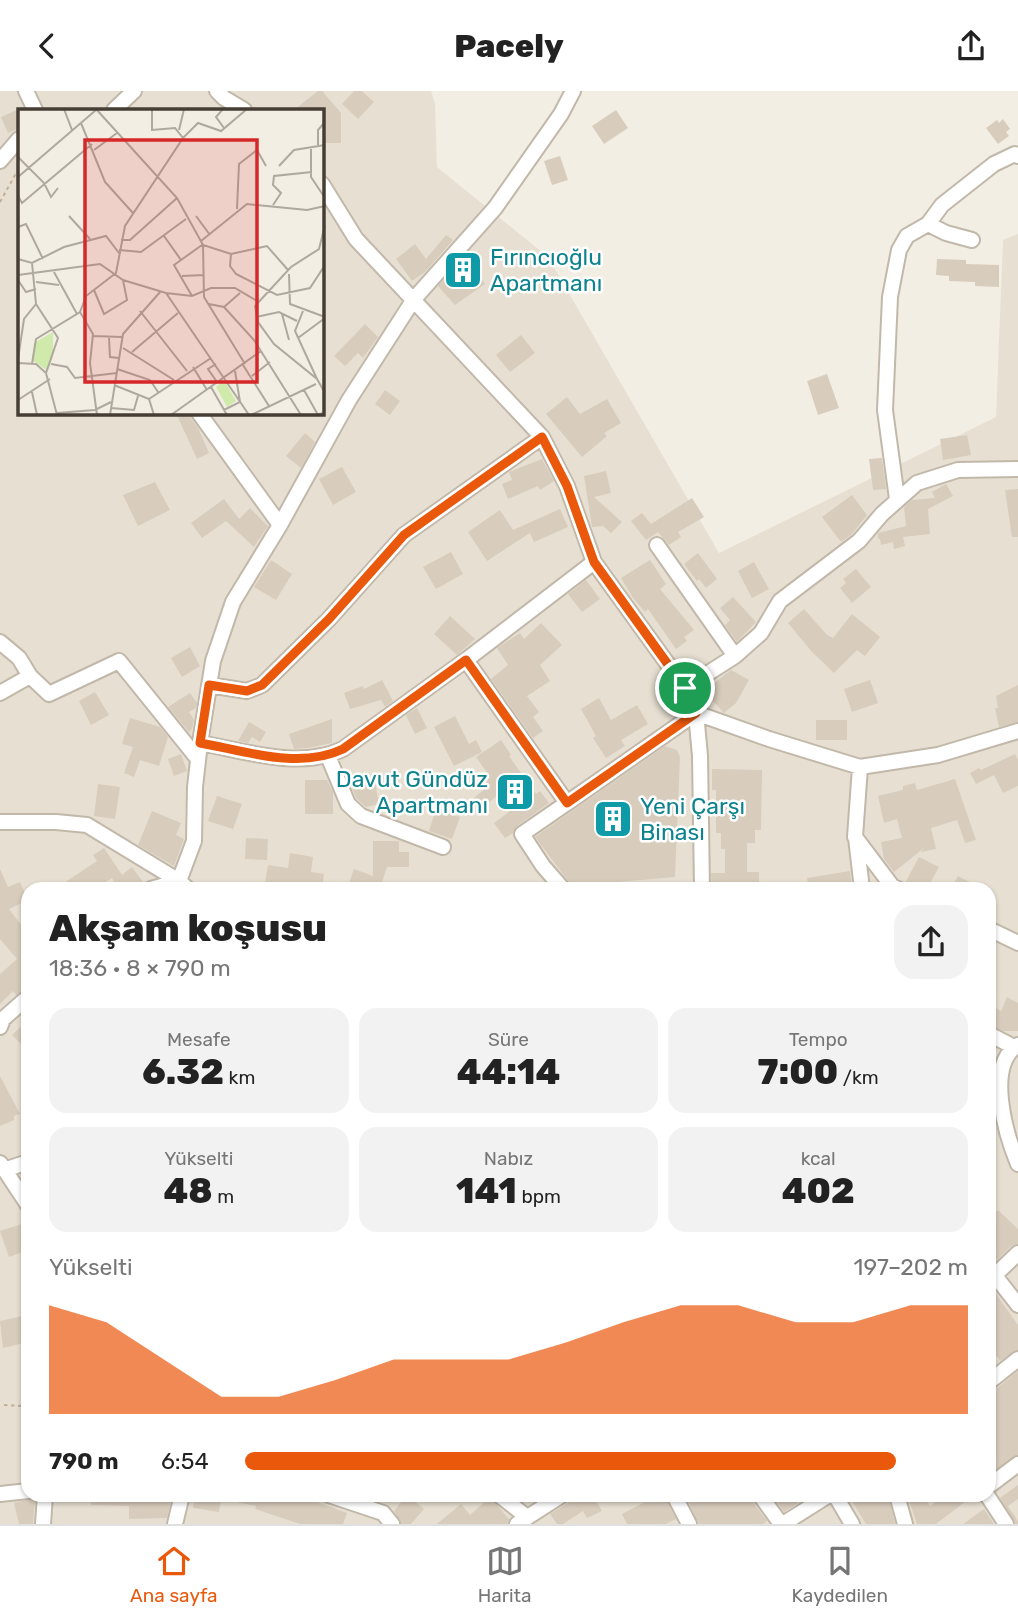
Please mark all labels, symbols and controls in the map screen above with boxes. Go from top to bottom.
icon: back [28,27,66,65]
text: Pacely [454,27,564,65]
icon: share [952,27,990,65]
inset map [18,109,324,415]
place label: Fırıncıoğlu Apartmanı [490,243,602,297]
building icon: Fırıncıoğlu Apartmanı [442,249,484,291]
pin [655,658,715,718]
icon: arrive [666,669,704,707]
place label: Davut Gündüz Apartmanı [336,765,488,819]
building icon: Davut Gündüz Apartmanı [494,771,536,813]
place label: Yeni Çarşı Binası [640,792,745,846]
building icon: Yeni Çarşı Binası [592,798,634,840]
text: Akşam koşusu [49,905,327,951]
button: share [894,905,968,979]
text: 18:36 · 8 × 790 m [49,954,231,982]
text: Mesafe [167,1028,231,1051]
text: Süre [488,1028,529,1051]
text: Tempo [789,1028,848,1051]
text: 6.32 [142,1051,224,1093]
text: 44:14 [457,1051,560,1093]
text: 7:00 [758,1051,838,1093]
text: km [224,1066,255,1089]
text: /km [838,1066,879,1089]
text: Yükselti [164,1147,233,1170]
text: Nabız [484,1147,533,1170]
text: kcal [801,1147,836,1170]
text: 48 [164,1170,213,1212]
text: 141 [456,1170,517,1212]
text: 402 [782,1170,855,1212]
text: m [213,1185,234,1208]
text: bpm [517,1185,561,1208]
text: Yükselti [49,1253,133,1281]
text: 197–202 m [854,1253,968,1281]
text: 790 m [49,1447,119,1475]
text: 6:54 [161,1447,209,1475]
tab: Ana sayfa [130,1542,218,1607]
tab: Harita [478,1542,531,1607]
tab: Kaydedilen [792,1542,888,1607]

